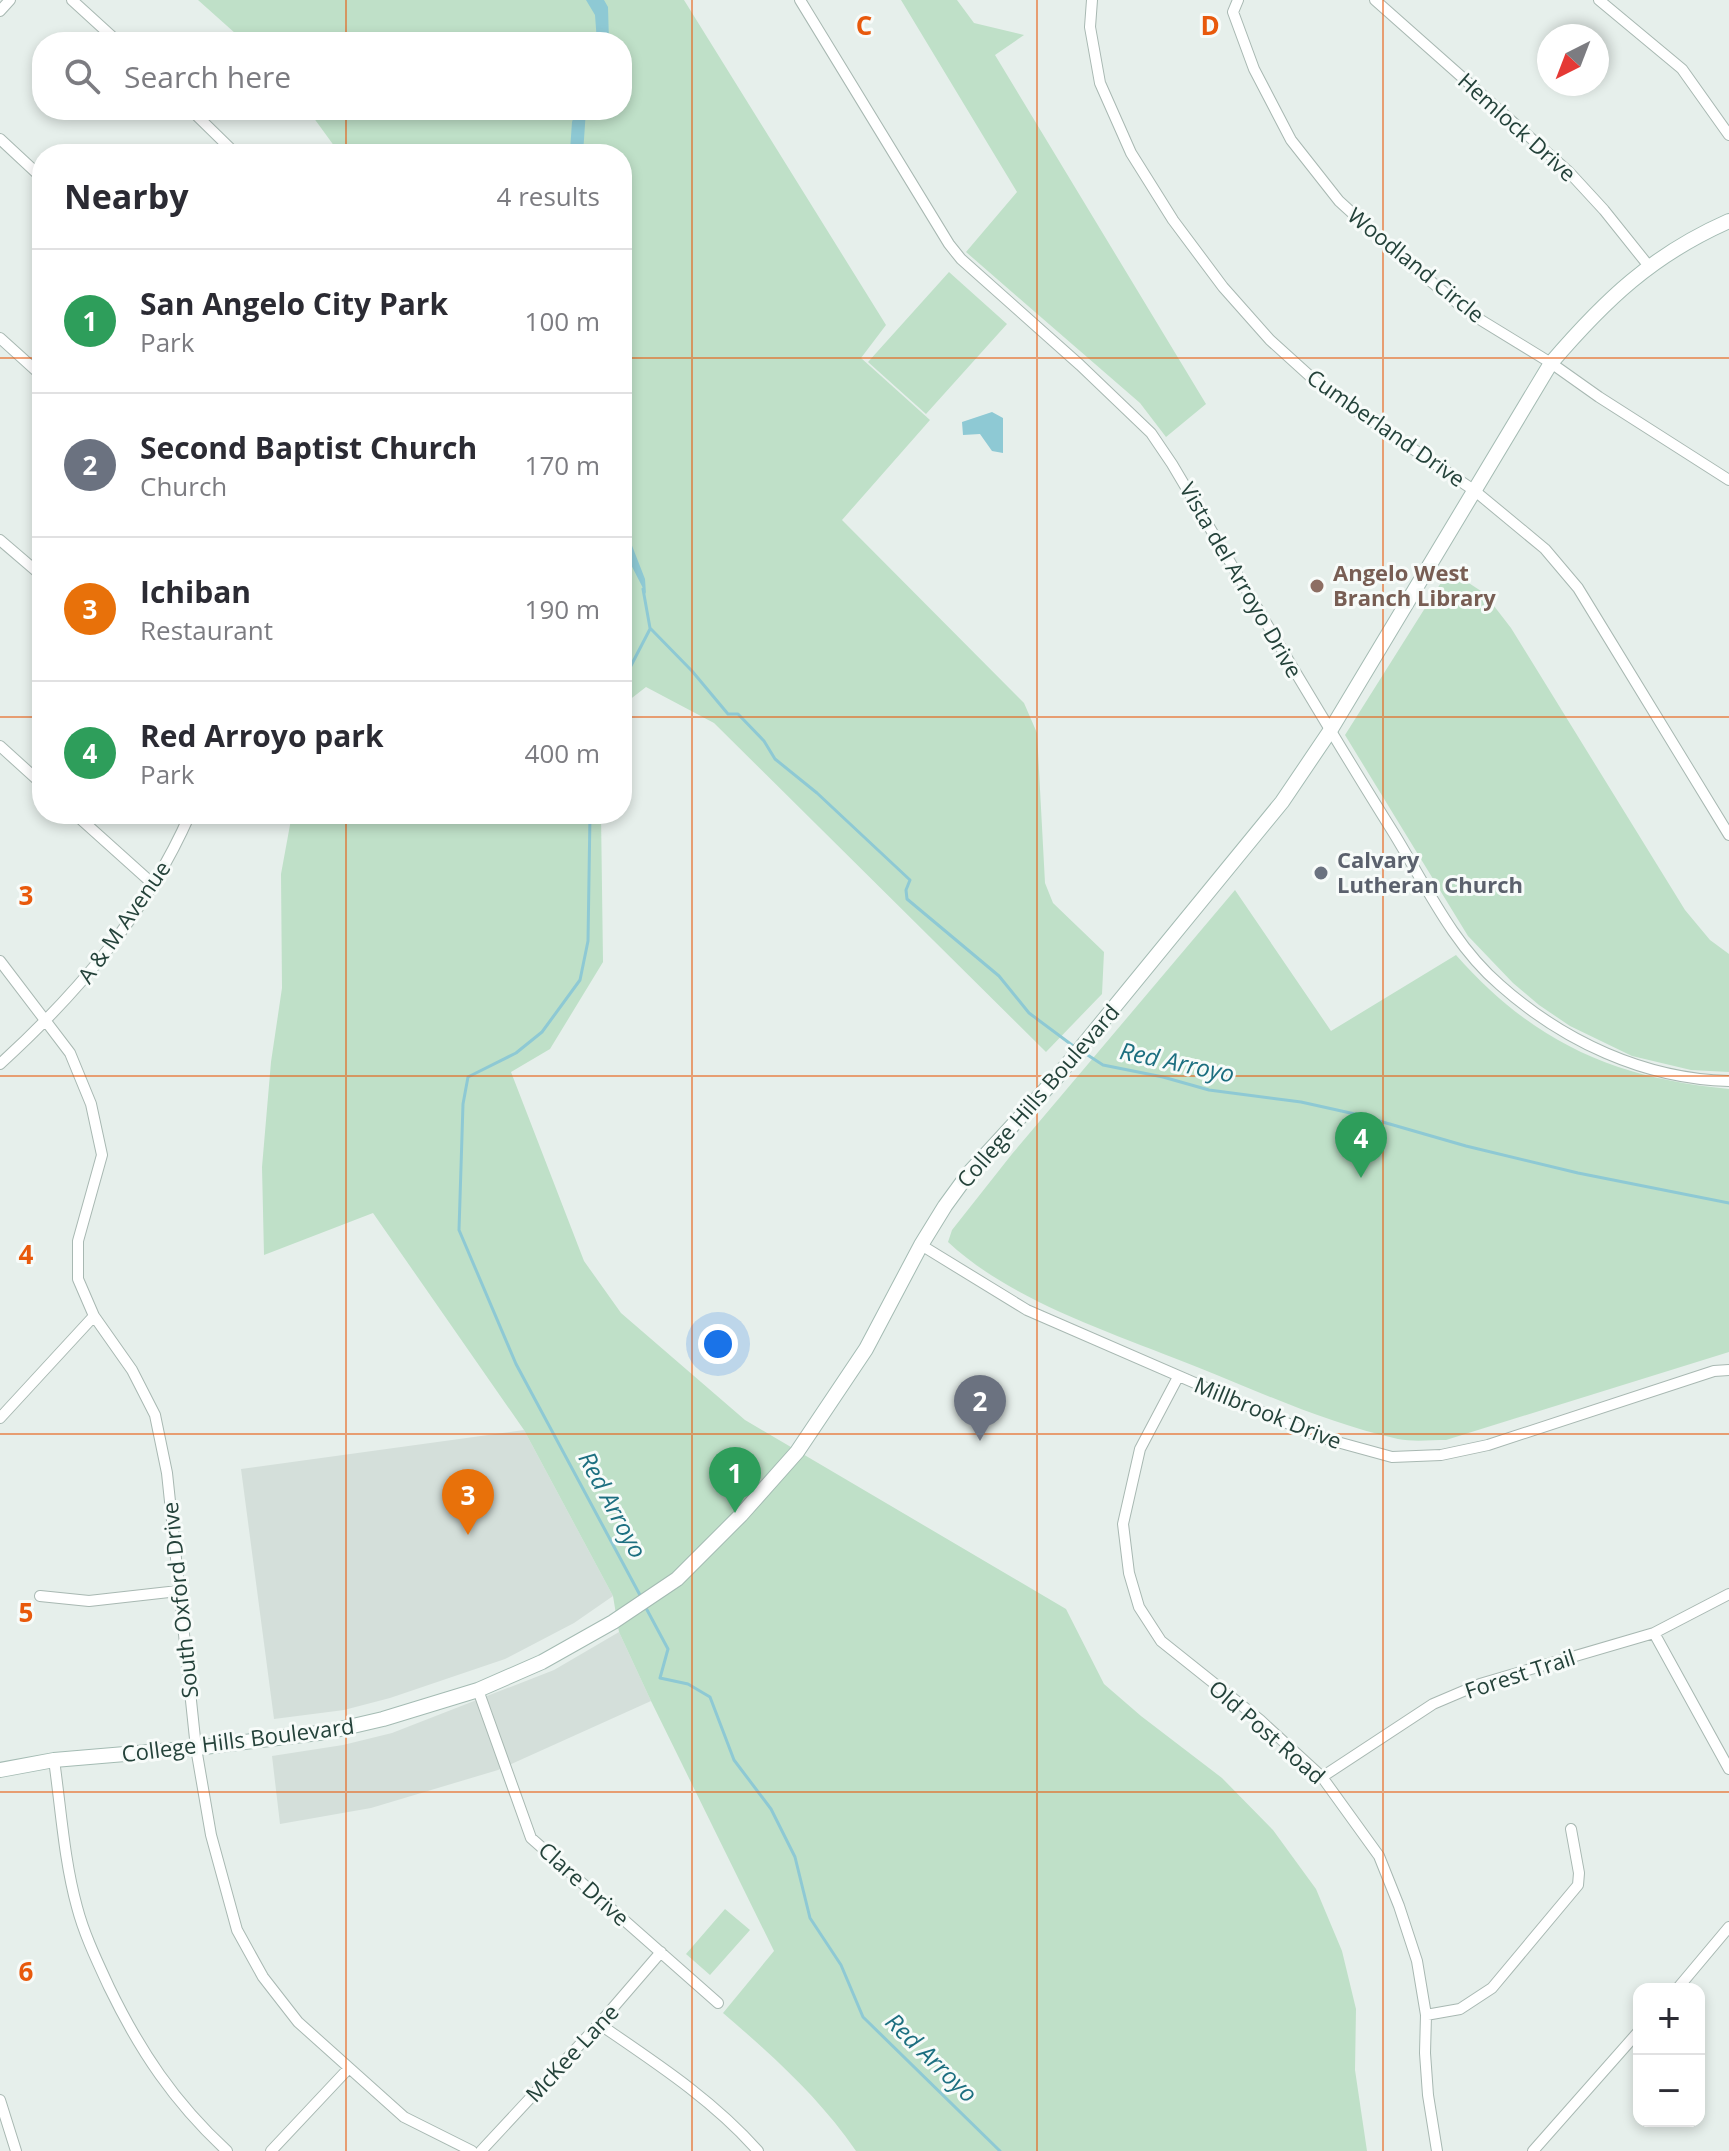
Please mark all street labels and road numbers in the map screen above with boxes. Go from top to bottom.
street label: Hemlock Drive [1452,65,1583,187]
street label: Woodland Circle [1342,200,1491,329]
street label: Cumberland Drive [1301,361,1472,493]
street label: Vista del Arroyo Drive [1174,476,1310,683]
street label: A & M Avenue [70,854,177,989]
street label: College Hills Boulevard [949,997,1125,1194]
street label: Millbrook Drive [1190,1369,1347,1455]
street label: South Oxford Drive [154,1501,204,1700]
street label: Forest Trail [1461,1641,1579,1705]
street label: Old Post Road [1203,1672,1332,1790]
street label: College Hills Boulevard [120,1710,356,1768]
street label: Clare Drive [533,1834,637,1932]
street label: McKee Lane [518,1997,624,2108]

